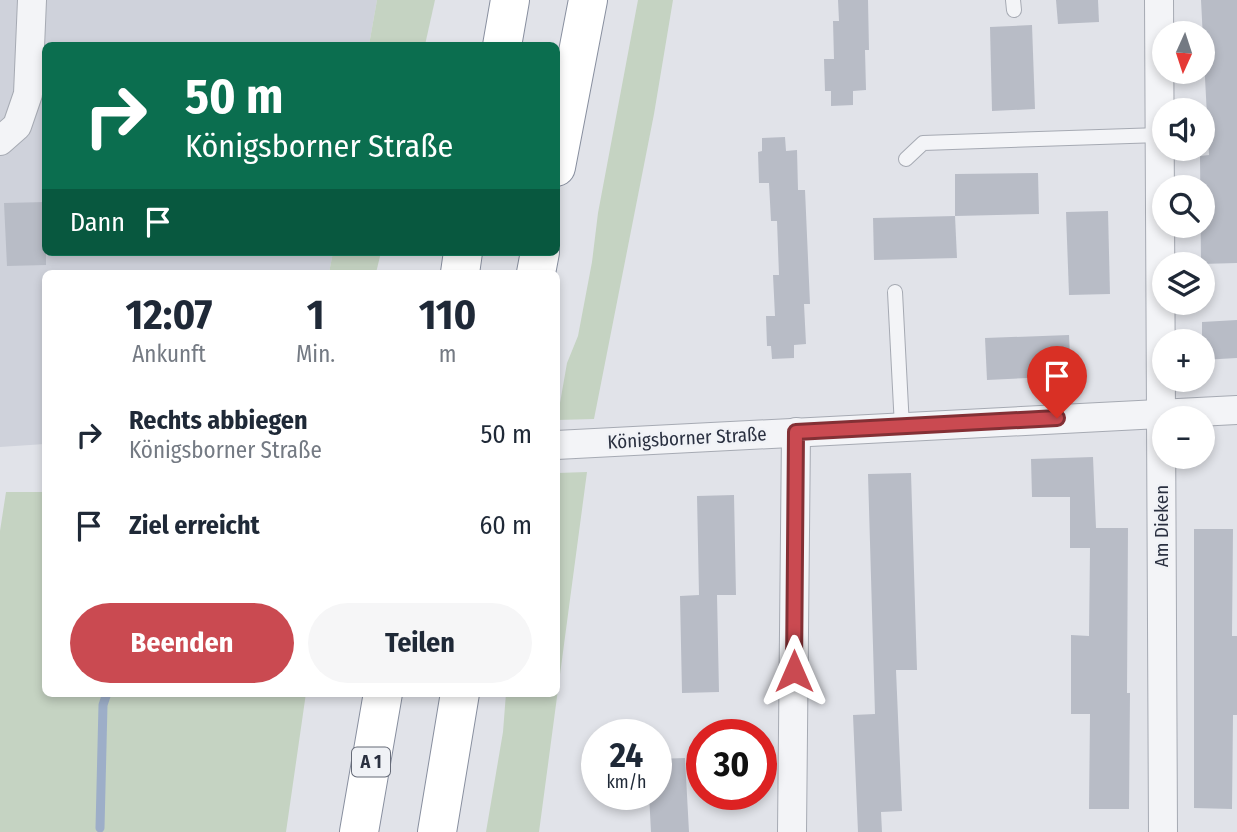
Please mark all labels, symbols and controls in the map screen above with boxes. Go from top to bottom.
north arrow [1152,21,1214,84]
map controls [1152,21,1215,469]
text: 50 m [185,67,283,126]
icon: right [70,70,161,161]
button: sound [1152,98,1215,161]
text: Königsborner Straße [185,127,453,165]
button: search [1152,175,1215,238]
icon: arrive [139,203,177,241]
text: Dann [70,207,125,238]
button: layers [1152,252,1215,315]
text: 12:07 [126,290,212,340]
text: 1 [307,290,324,340]
text: 110 [419,290,476,340]
button: + [1152,329,1215,392]
text: Ankunft [132,340,206,368]
text: Min. [296,340,335,368]
text: m [439,340,456,368]
pin [1027,346,1087,418]
icon: arrive [1038,357,1076,395]
text: Rechts abbiegen [129,405,308,436]
button: − [1152,406,1215,469]
icon: right [70,416,108,454]
text: 50 m [480,419,532,450]
street label: Königsborner Straße [607,422,767,454]
text: Königsborner Straße [129,436,322,464]
street label: Am Dieken [1150,485,1173,567]
icon: arrive [70,507,108,545]
text: Ziel erreicht [129,510,260,541]
text: 60 m [479,510,532,541]
button: Beenden [70,603,294,683]
button: Teilen [308,603,532,683]
position arrow [757,634,831,708]
speed limit sign: 30 [686,719,777,810]
text: 24 [610,734,643,776]
road number: A 1 [352,748,390,776]
text: km/h [606,771,647,793]

